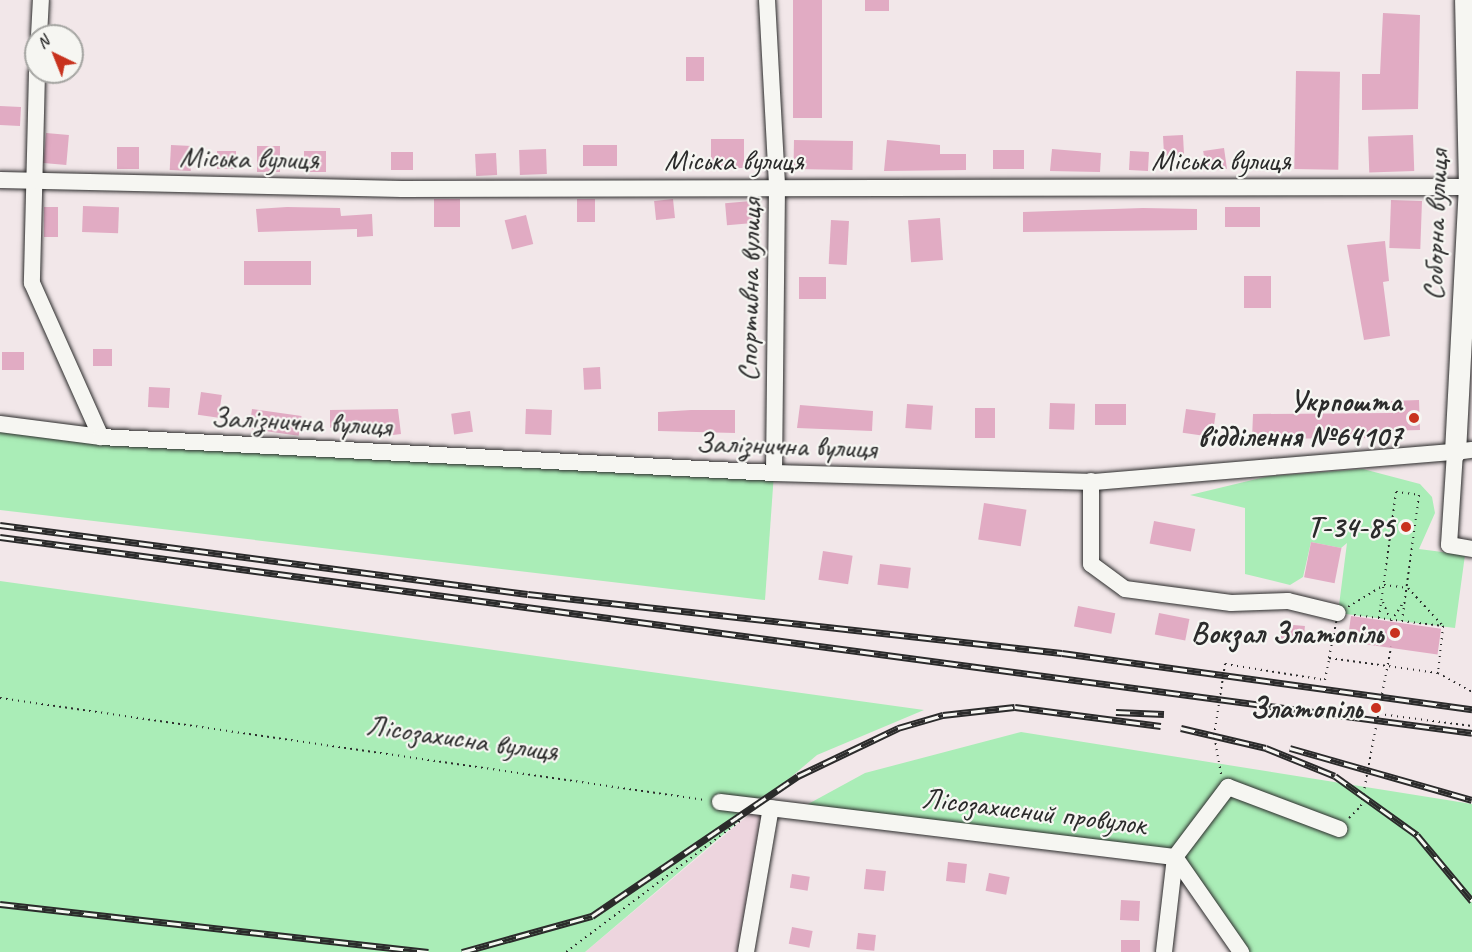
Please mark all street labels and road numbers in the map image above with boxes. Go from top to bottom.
street label: Міська вулиця [178,139,320,177]
street label: Міська вулиця [663,142,805,178]
street label: Міська вулиця [1150,142,1292,178]
street label: Соборна вулиця [1414,149,1456,301]
street label: Спортивна вулиця [729,199,769,381]
street label: Залізнична вулиця [209,398,393,444]
street label: Залізнична вулиця [694,424,878,466]
street label: Лісозахисна вулиця [364,707,560,769]
street label: Лісозахисний провулок [920,779,1148,843]

